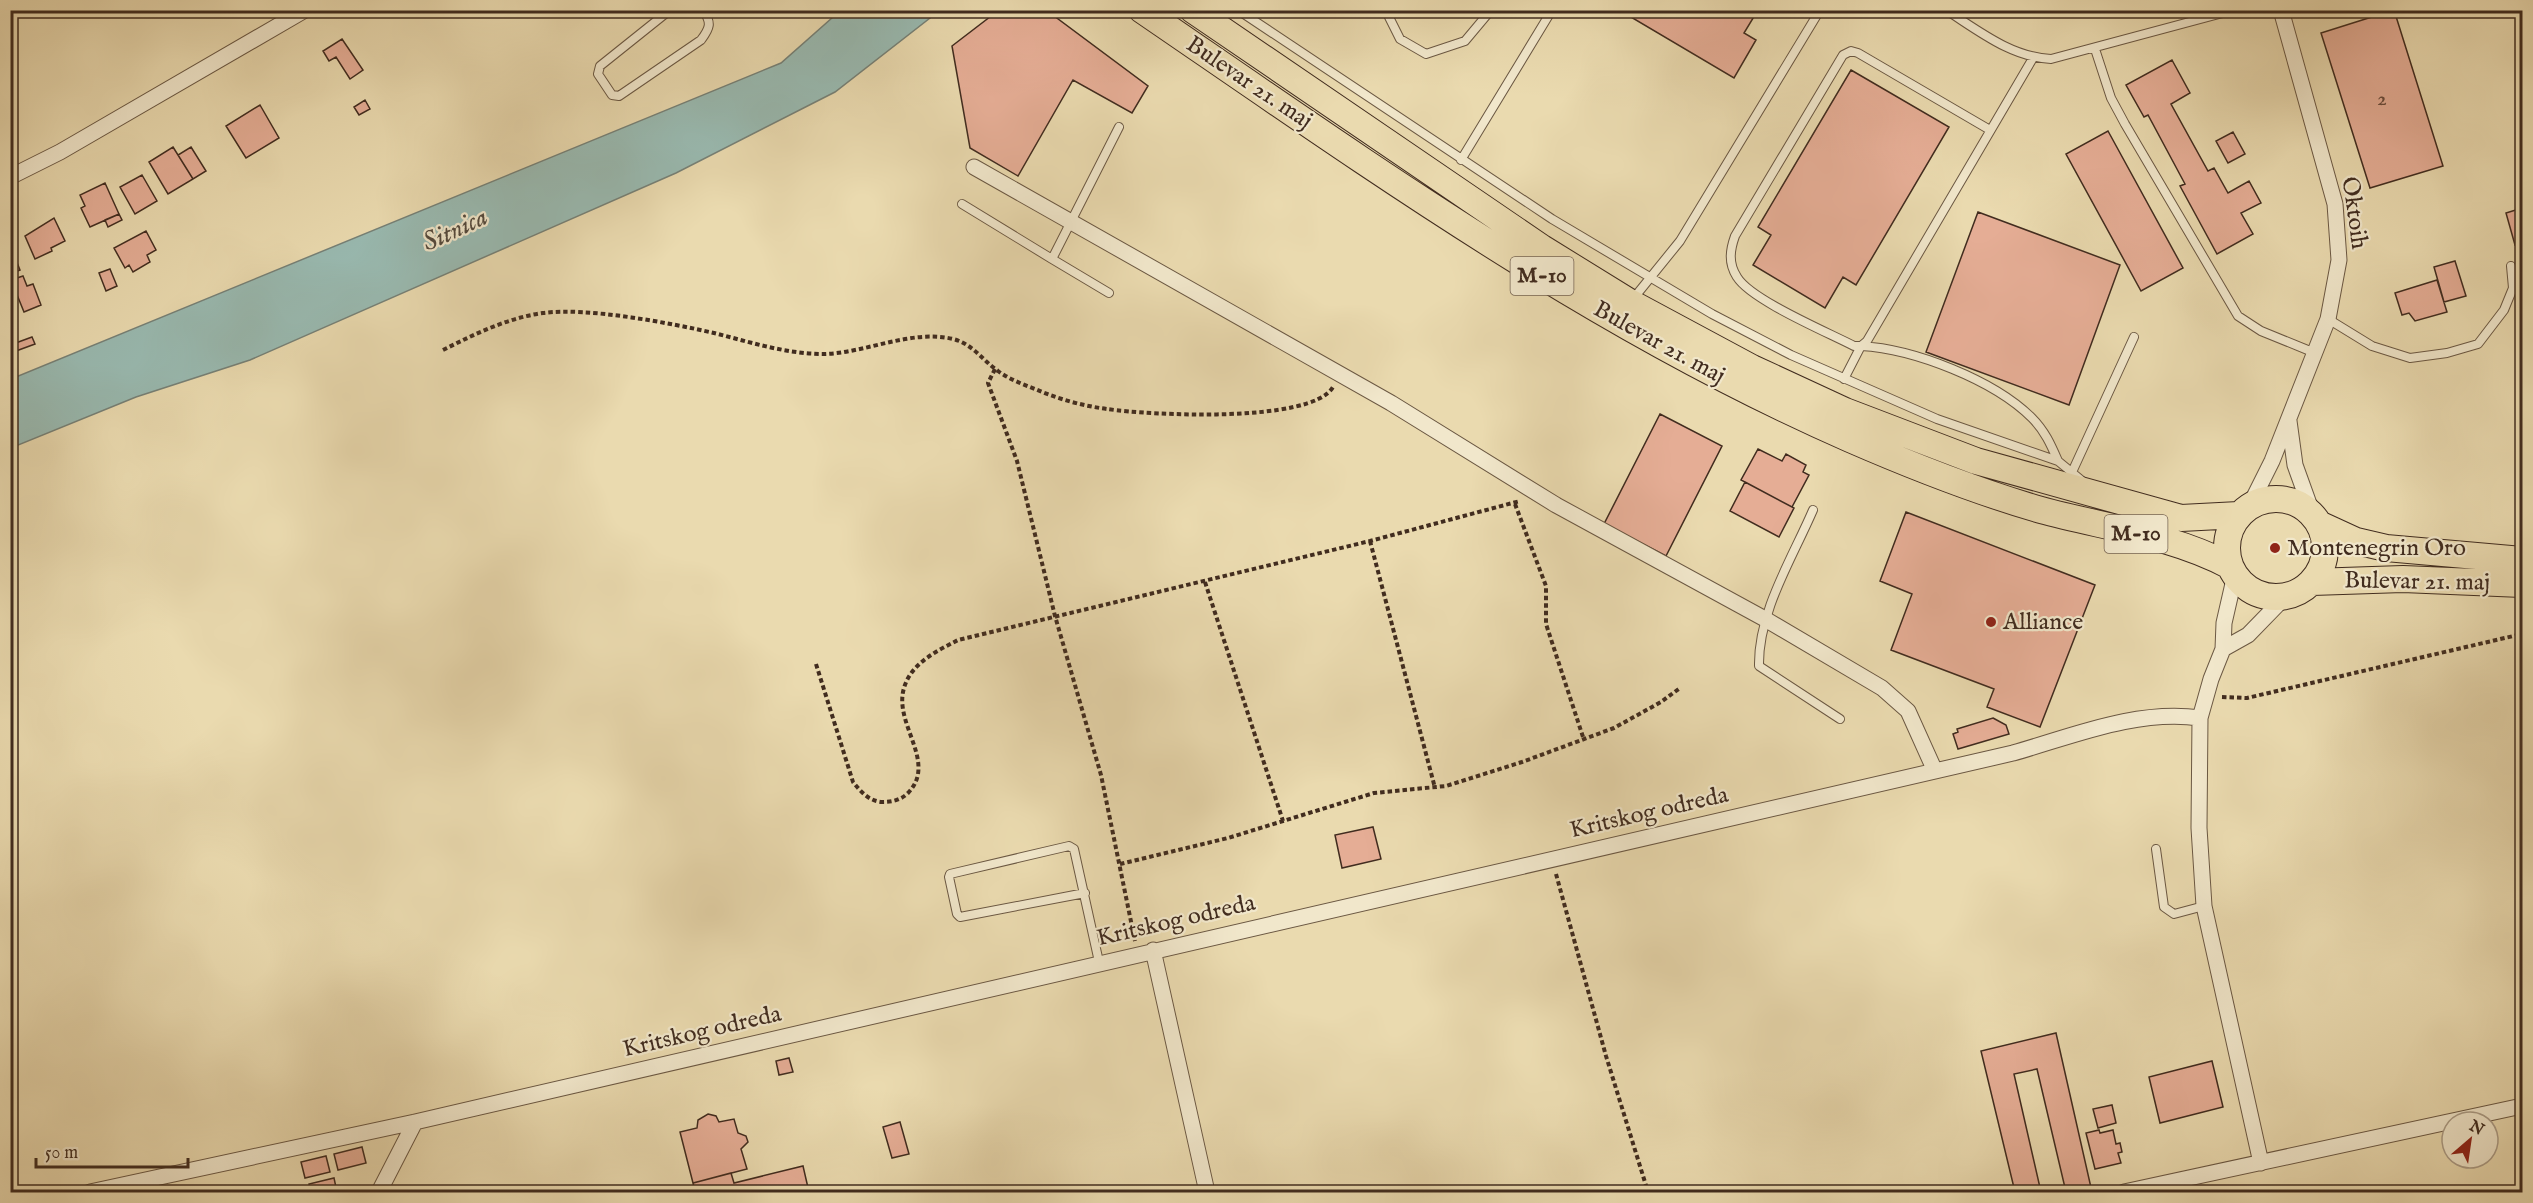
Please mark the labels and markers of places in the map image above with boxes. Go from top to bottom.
place label: Montenegrin Oro [2287,533,2466,564]
marker: Montenegrin Oro [2268,541,2282,555]
place label: Alliance [2002,607,2083,638]
marker: Alliance [1984,615,1998,629]

